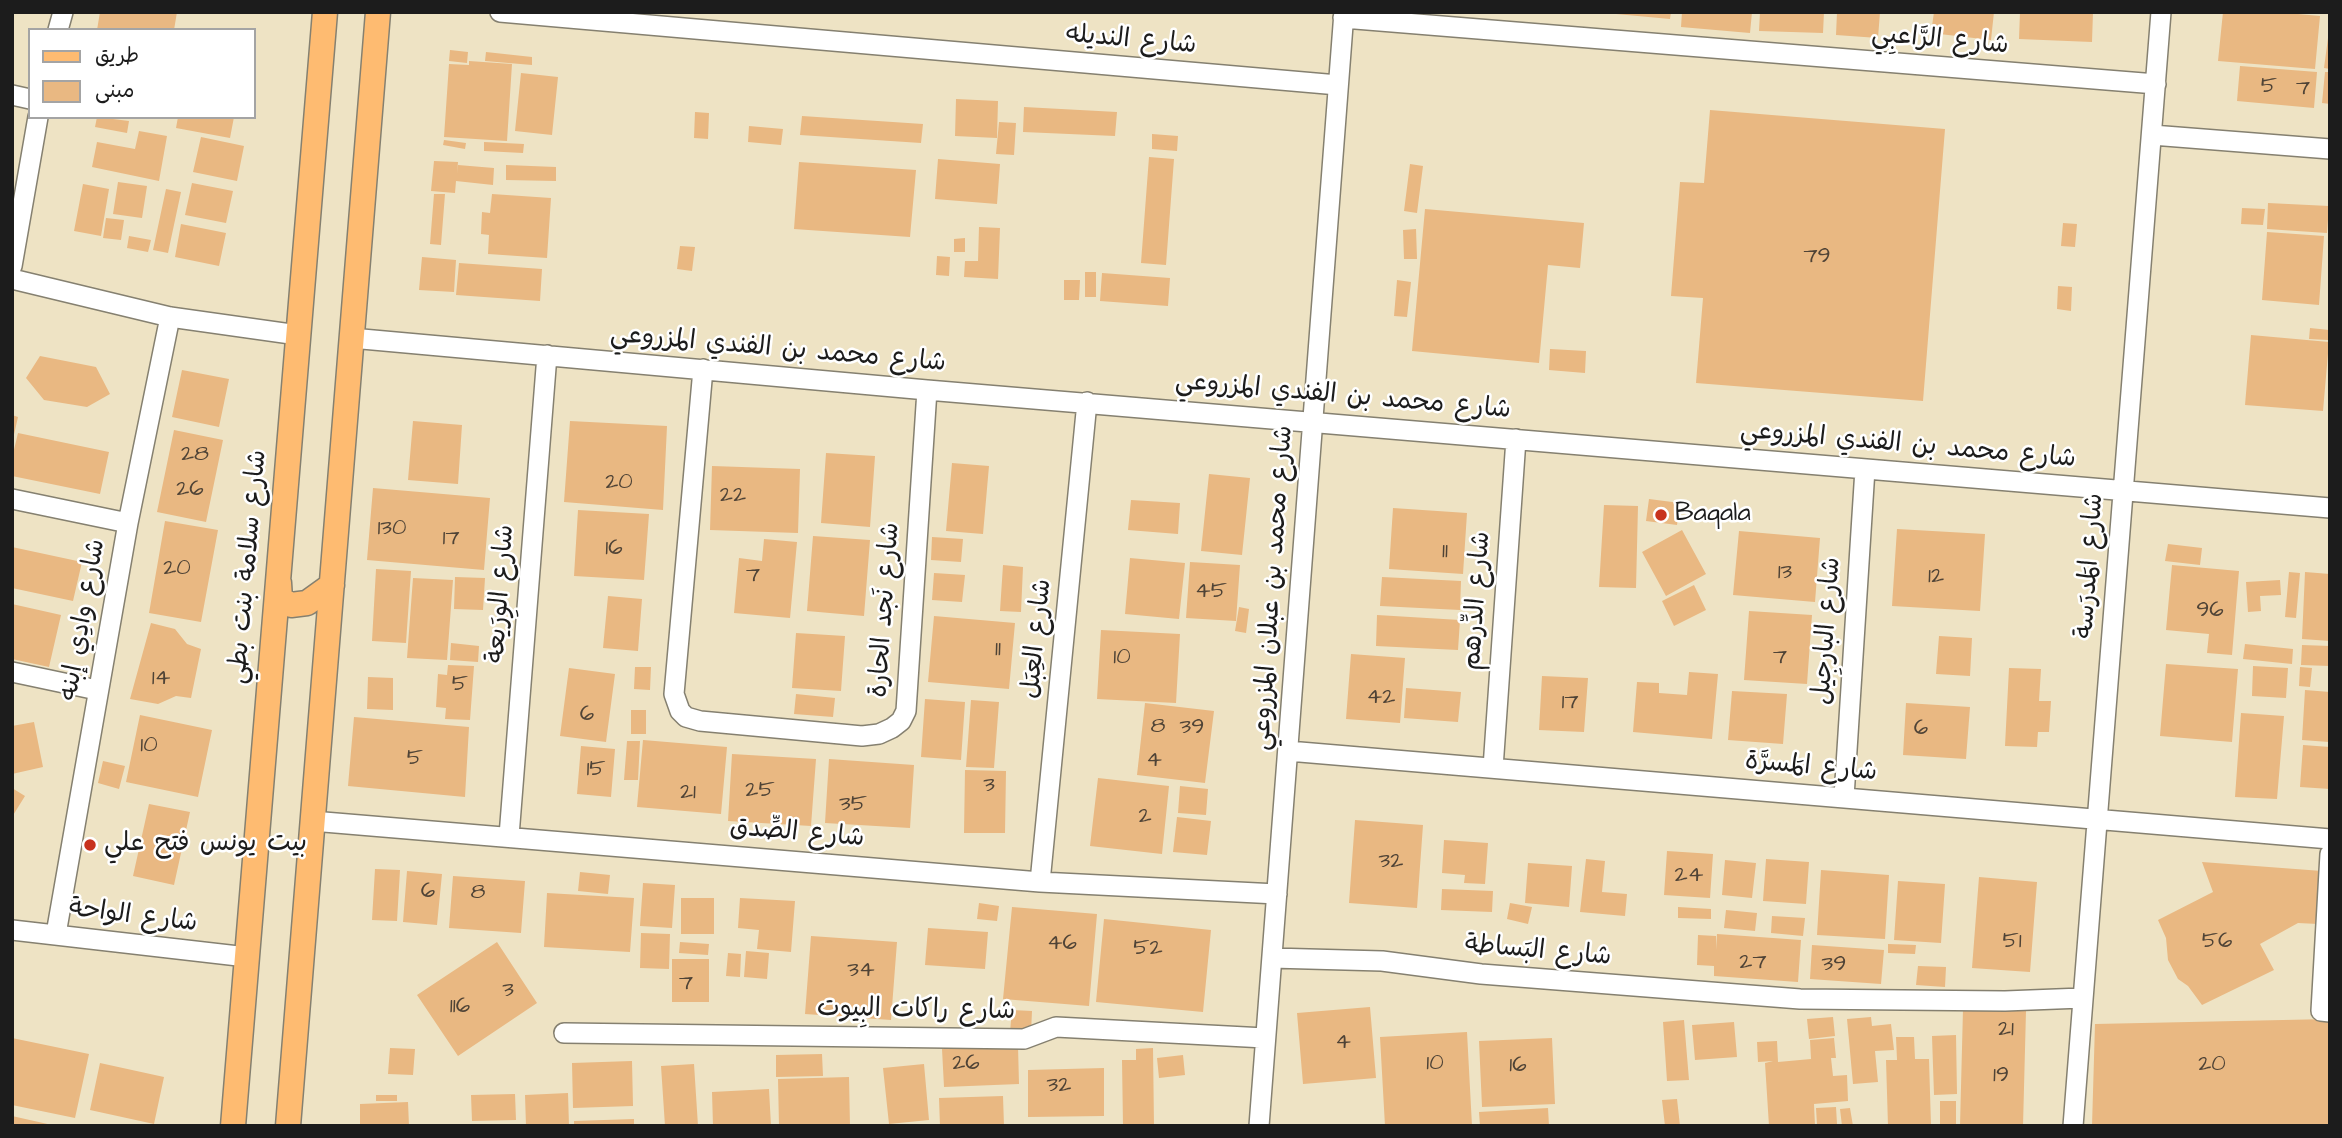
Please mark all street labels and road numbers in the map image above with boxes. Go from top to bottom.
street label: شارع الرَّاعبِي [1870,19,2010,63]
street label: شارع النديله [1064,20,1198,62]
street label: شارع محمد بن الفندي المزروعي [609,320,947,380]
street label: شارع محمد بن الفندي المزروعي [1174,367,1512,427]
street label: شارع محمد بن الفندي المزروعي [1739,416,2077,476]
street label: شارع محمد بن عبلان المزروعي [1247,424,1301,752]
street label: شارع سلامة بنت بطي [223,449,275,685]
street label: شارع المَدرَسة [2070,492,2112,640]
street label: شارع نَجد الحارة [864,521,908,699]
street label: شارع الوِرَيعة [482,524,522,664]
street label: شارع الدِّرهم [1458,531,1498,671]
street label: شارع وادِي إبنه [54,537,114,703]
street label: شارع البارجِيل [1807,556,1849,706]
street label: شارع العِبَل [1016,578,1060,700]
street label: شارع المَسرَّة [1744,747,1878,789]
street label: شارع الصِّدق [728,813,866,855]
street label: شارع الواحة [67,894,199,940]
street label: شارع البَساطة [1463,930,1613,974]
street label: شارع راكات البِيوت [817,994,1015,1028]

